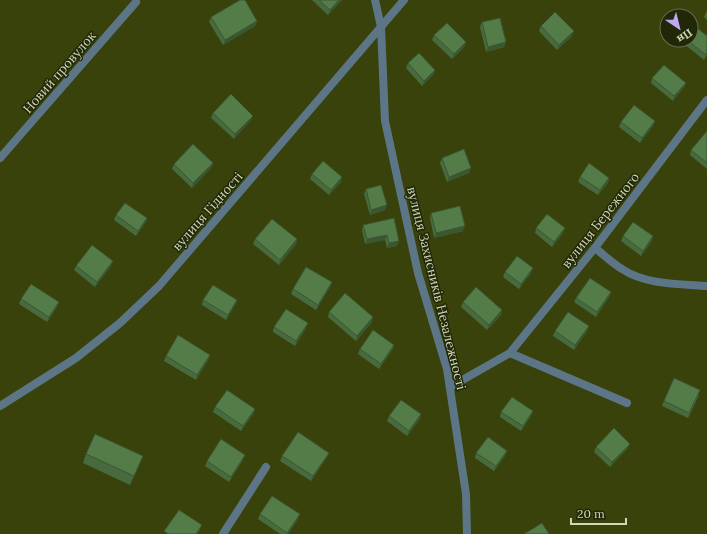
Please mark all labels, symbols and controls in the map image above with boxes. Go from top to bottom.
north arrow [659,8,699,48]
text: Пн [674,26,695,46]
street label: Новий провулок [19,28,100,117]
street label: вулиця Гідності [168,168,247,254]
street label: вулиця Бережного [558,169,643,272]
street label: вулиця Захисників Незалежності [403,185,470,392]
scale bar [571,500,626,526]
text: 20 m [577,506,605,521]

